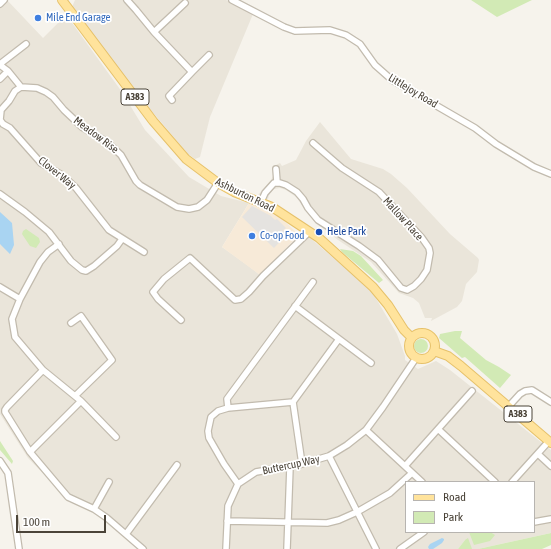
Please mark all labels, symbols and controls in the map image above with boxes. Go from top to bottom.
place label: Mile End Garage [46,11,111,25]
marker: Mile End Garage [33,13,43,23]
street label: Littlejoy Road [386,71,440,111]
road number: A383 [121,89,149,105]
street label: Meadow Rise [71,114,121,156]
street label: Clover Way [36,154,78,192]
street label: Ashburton Road [213,175,277,215]
street label: Mallow Place [380,195,426,243]
place label: Hele Park [327,225,366,239]
marker: Hele Park [314,227,324,237]
place label: Co-op Food [260,229,305,243]
marker: Co-op Food [247,231,257,241]
road number: A383 [504,406,532,422]
street label: Buttercup Way [261,452,321,478]
legend [405,481,535,533]
text: Road [443,490,466,504]
scale bar [18,507,108,533]
text: Park [443,510,463,524]
text: 100 m [23,515,50,529]

